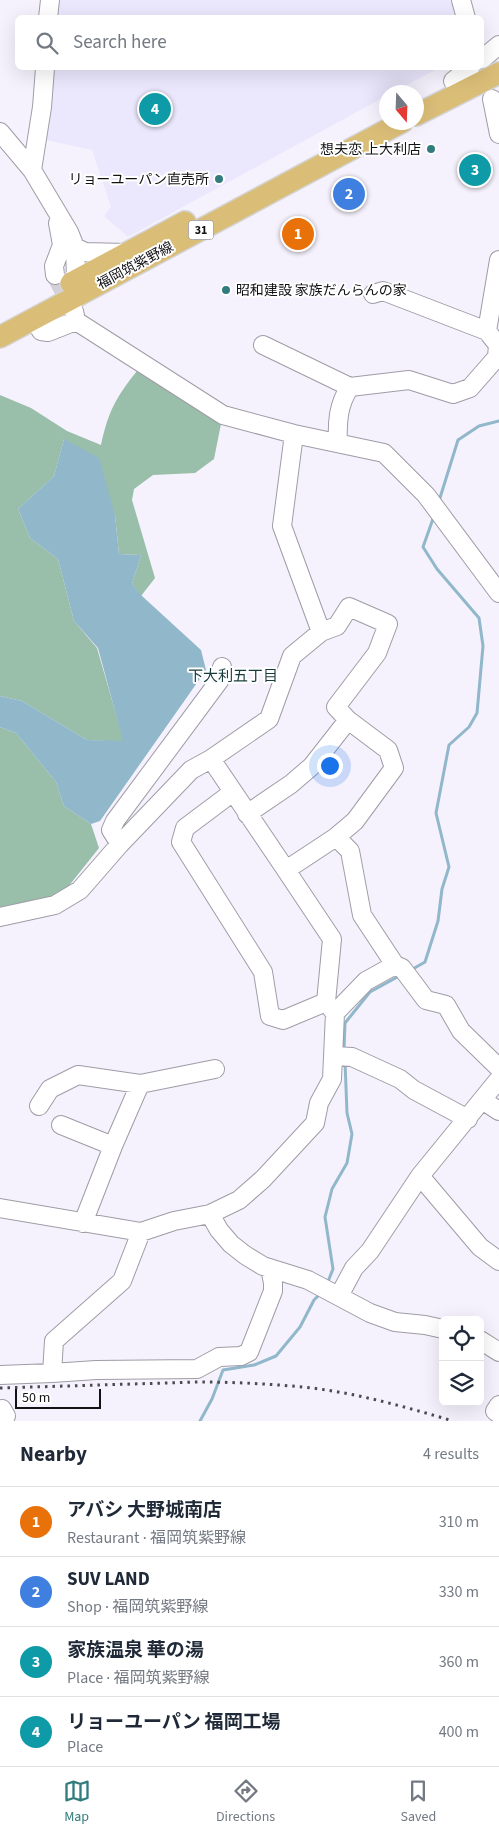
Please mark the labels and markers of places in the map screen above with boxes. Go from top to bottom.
pin: 4 [139,90,171,128]
place label: 想夫恋 上大利店 [320,140,421,160]
marker: 想夫恋 上大利店 [425,143,437,155]
pin: 3 [459,151,491,189]
place label: リョーユーパン直売所 [68,170,209,190]
marker: リョーユーパン直売所 [213,173,225,185]
pin: 2 [333,175,365,213]
pin: 1 [282,215,314,253]
place label: 昭和建設 家族だんらんの家 [236,281,407,301]
marker: 昭和建設 家族だんらんの家 [220,284,232,296]

